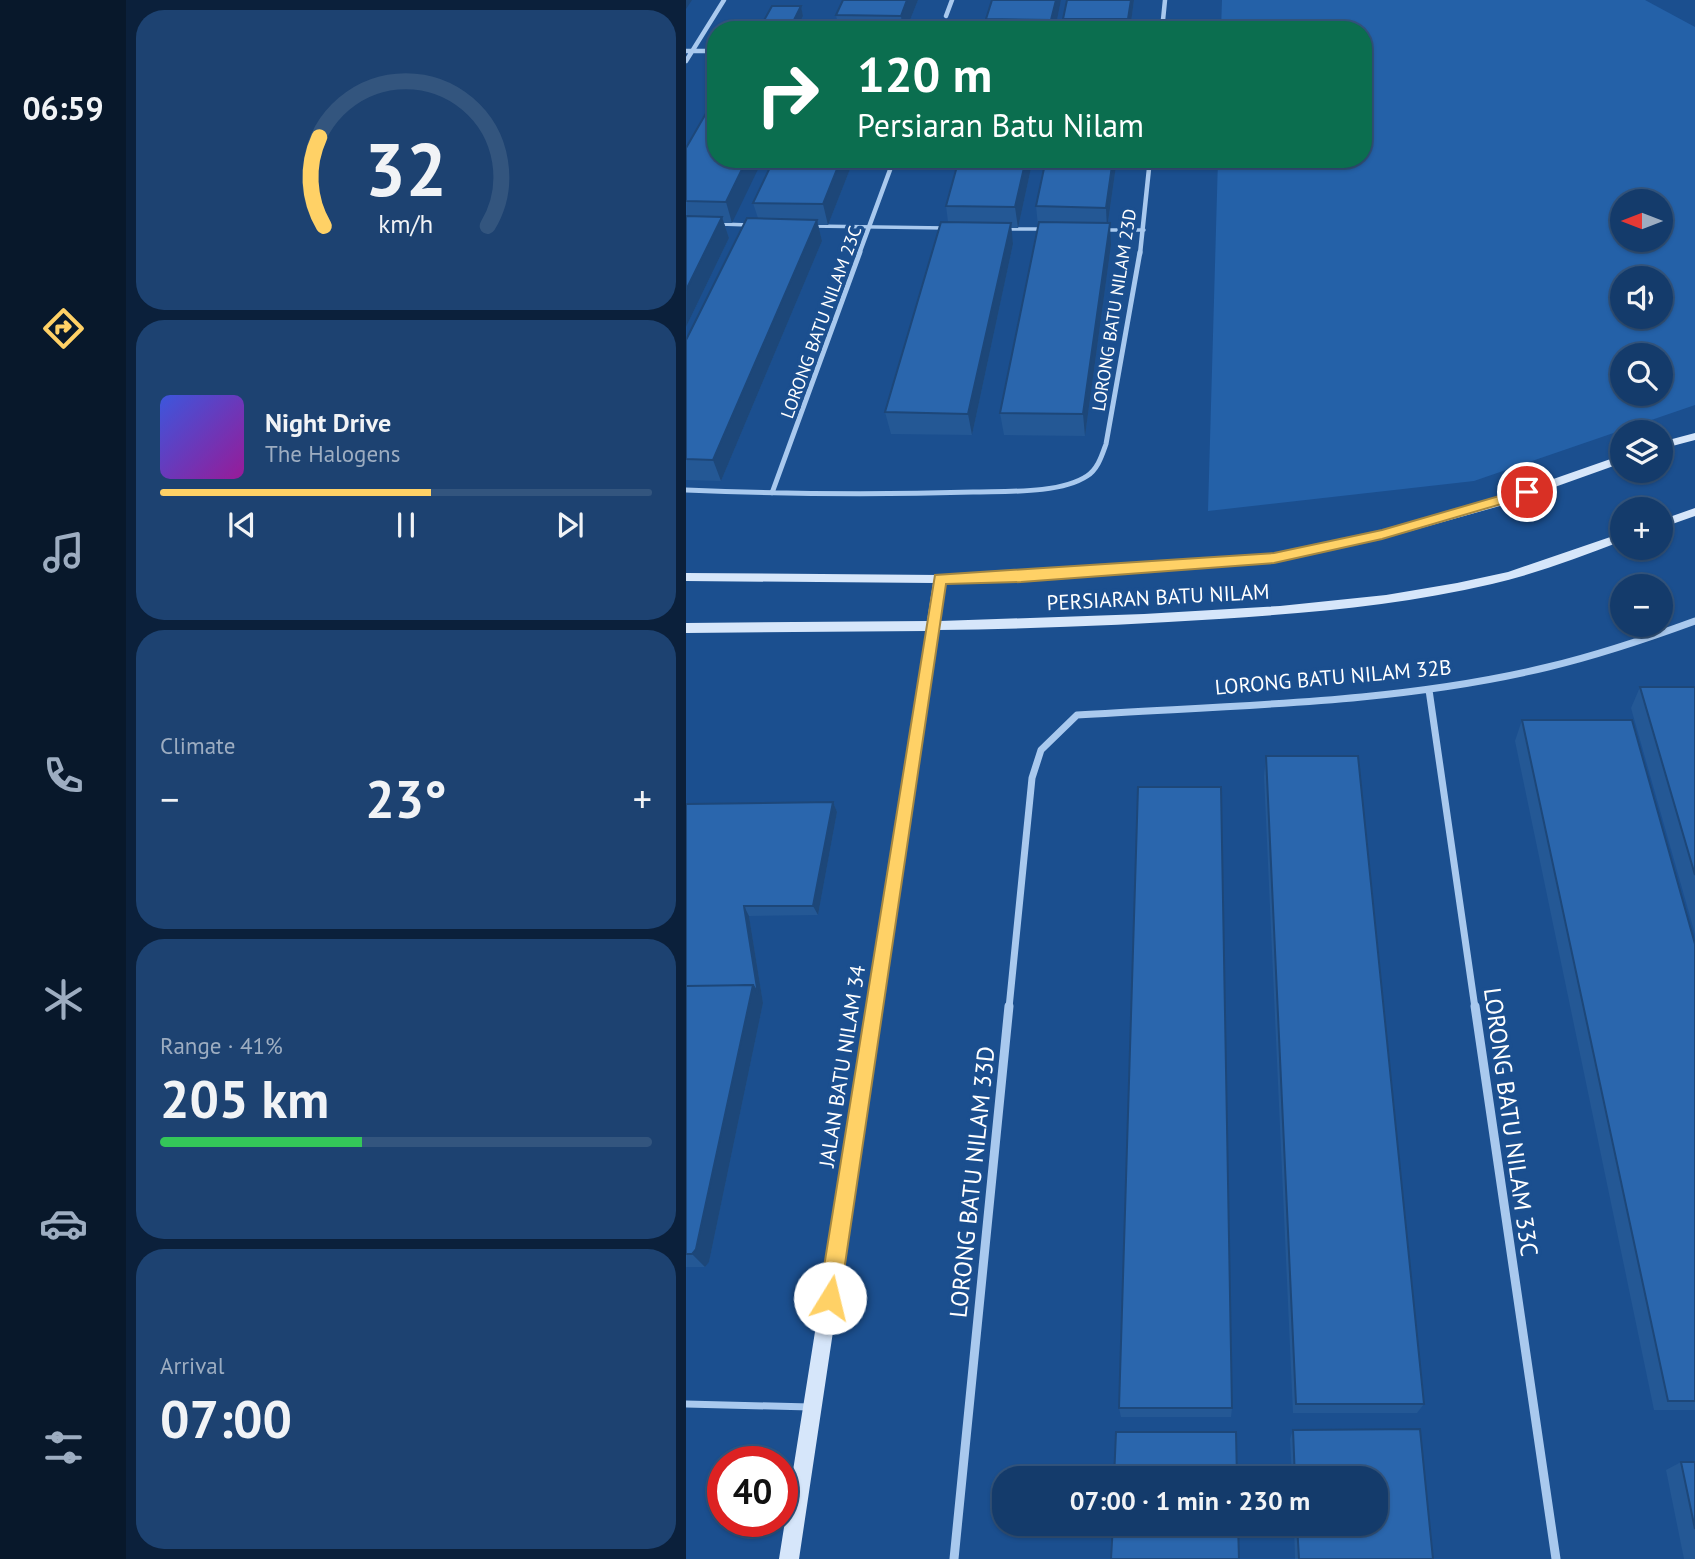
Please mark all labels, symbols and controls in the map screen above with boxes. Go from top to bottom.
text: 120 m [857,42,992,106]
icon: right [742,49,833,140]
text: 06:59 [22,87,104,129]
text: Persiaran Batu Nilam [857,104,1144,146]
text: 32 [365,122,447,216]
north arrow [1610,189,1673,252]
map controls [1610,189,1673,637]
street label: LORONG BATU NILAM 23D [1087,207,1141,413]
text: km/h [379,208,433,240]
street label: LORONG BATU NILAM 23C [775,223,867,421]
button: sound [1610,266,1673,329]
icon: directions [39,304,88,353]
button: search [1610,343,1673,406]
text: Night Drive [265,406,391,439]
button: layers [1610,420,1673,483]
text: The Halogens [265,439,400,468]
pin [1497,462,1557,522]
icon: arrive [1508,473,1546,511]
button: + [1610,497,1673,560]
icon: previous [223,506,261,544]
icon: pause [387,506,425,544]
icon: next [551,506,589,544]
icon: music [39,528,88,577]
button: − [1610,574,1673,637]
street label: PERSIARAN BATU NILAM [1046,578,1270,616]
street label: LORONG BATU NILAM 32B [1214,653,1452,701]
text: Climate [160,731,235,760]
icon: phone [39,751,88,800]
text: 23° [365,765,447,832]
text: − [160,774,179,823]
text: + [633,774,652,823]
street label: JALAN BATU NILAM 34 [813,963,871,1170]
icon: climate [39,975,88,1024]
street label: LORONG BATU NILAM 33C [1477,986,1545,1258]
text: Range · 41% [160,1031,283,1060]
street label: LORONG BATU NILAM 33D [942,1045,1002,1319]
text: 205 km [160,1065,329,1132]
icon: car [39,1199,88,1248]
position arrow [793,1261,867,1335]
text: Arrival [160,1351,224,1380]
text: 07:00 [160,1385,292,1452]
icon: filters [39,1423,88,1472]
speed limit sign: 40 [707,1446,798,1537]
text: 07:00 · 1 min · 230 m [1070,1484,1310,1517]

